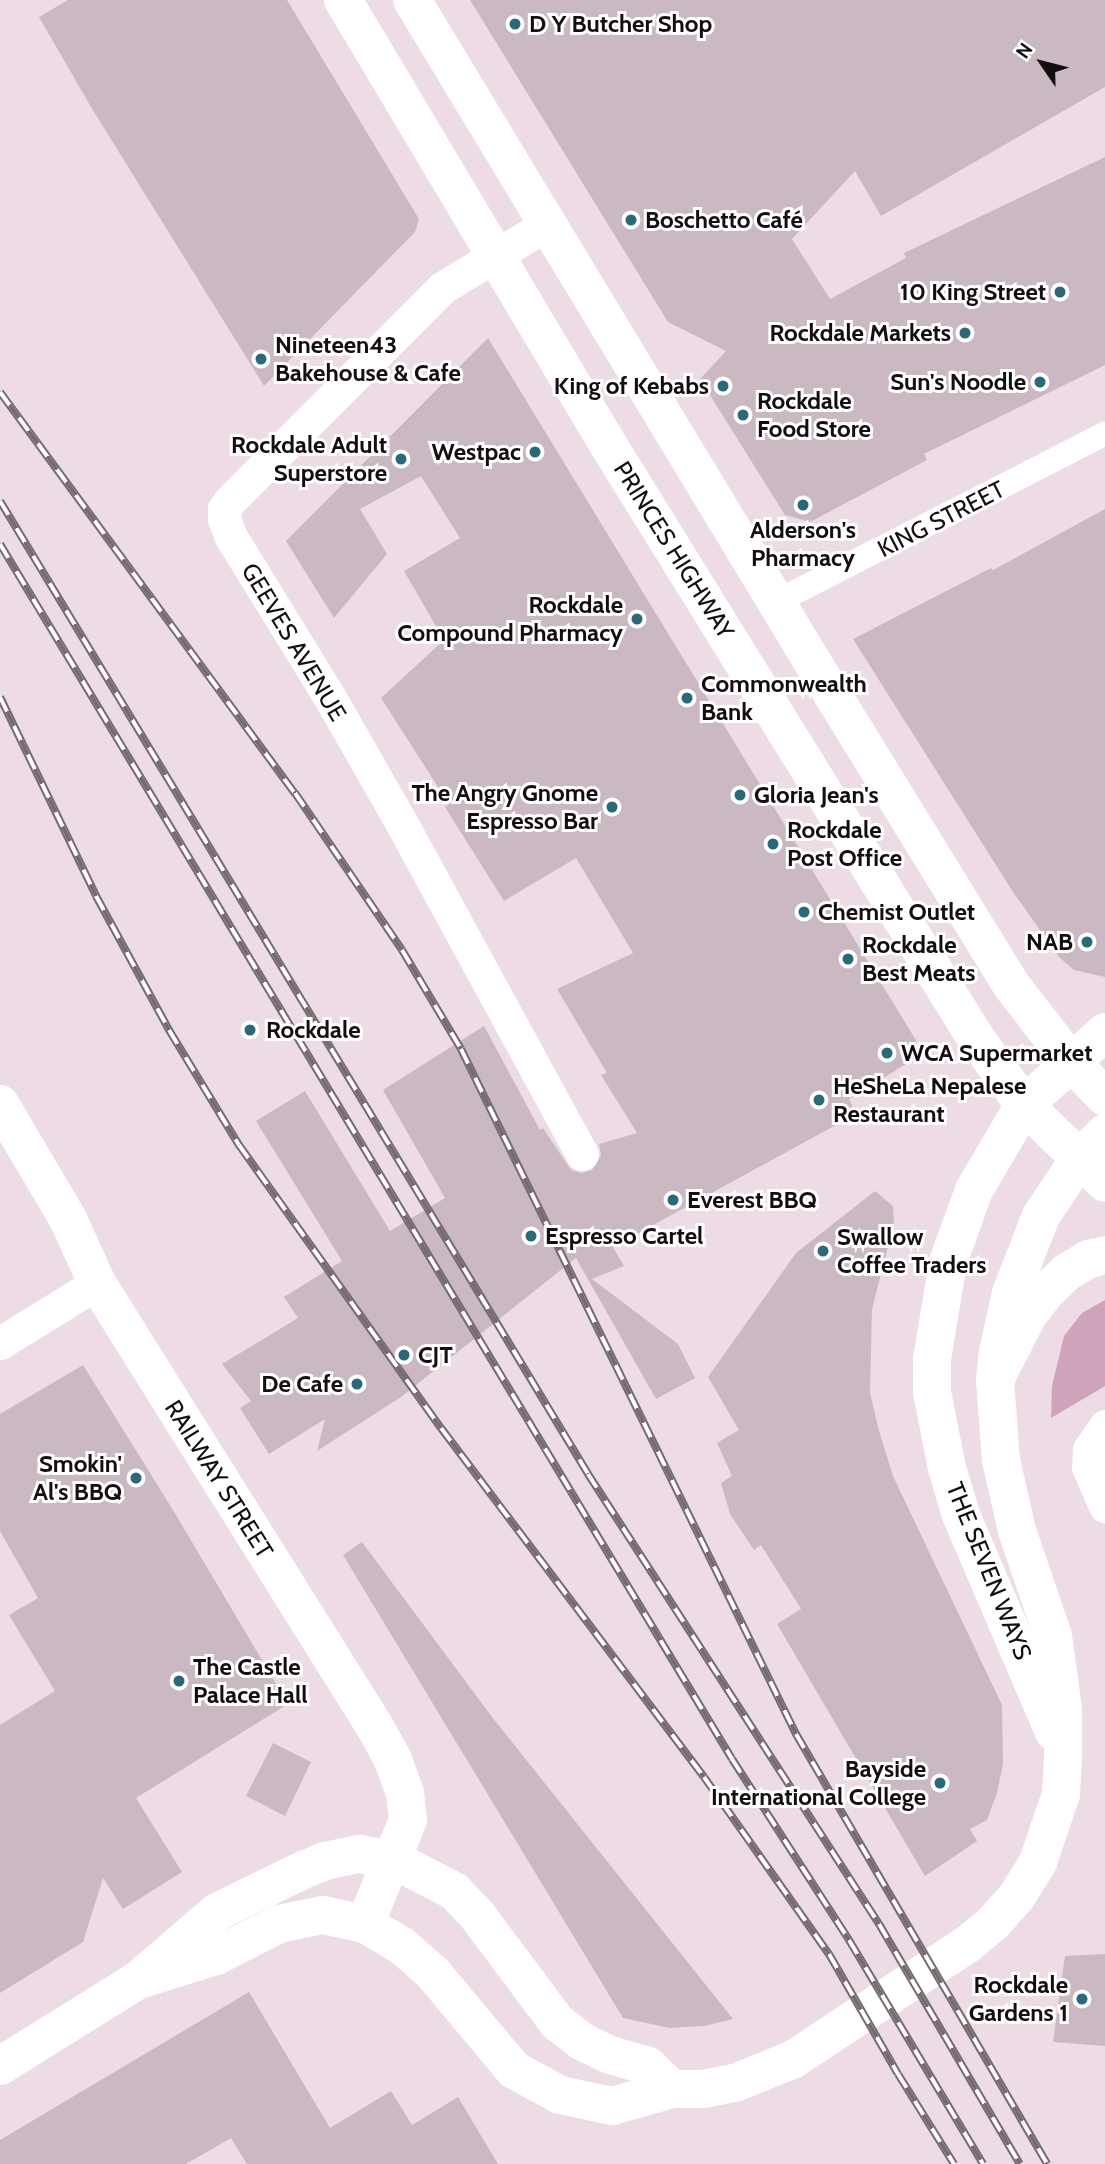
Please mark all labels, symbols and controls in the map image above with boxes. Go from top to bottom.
place label: D Y Butcher Shop [529,10,712,38]
marker: D Y Butcher Shop [507,16,523,32]
north arrow [1007,28,1077,98]
text: N [1011,39,1038,63]
place label: Boschetto Café [645,206,803,234]
marker: Boschetto Café [623,212,639,228]
place label: 10 King Street [900,278,1046,306]
marker: 10 King Street [1052,284,1068,300]
place label: Rockdale Markets [769,319,951,347]
marker: Rockdale Markets [957,325,973,341]
place label: Nineteen43 Bakehouse & Cafe [275,331,461,387]
marker: Nineteen43 Bakehouse & Cafe [253,351,269,367]
place label: Sun's Noodle [890,368,1026,396]
place label: King of Kebabs [554,372,709,400]
marker: Sun's Noodle [1032,374,1048,390]
marker: King of Kebabs [715,378,731,394]
place label: Rockdale Food Store [757,387,871,443]
marker: Rockdale Food Store [735,407,751,423]
place label: Rockdale Adult Superstore [231,431,387,487]
place label: Westpac [431,438,521,466]
marker: Westpac [527,444,543,460]
marker: Rockdale Adult Superstore [393,451,409,467]
street label: PRINCES HIGHWAY [608,456,740,644]
street label: KING STREET [873,475,1009,563]
marker: Alderson's Pharmacy [795,497,811,513]
place label: Alderson's Pharmacy [750,516,856,572]
street label: GEEVES AVENUE [236,558,352,726]
place label: Rockdale Compound Pharmacy [397,591,623,647]
marker: Rockdale Compound Pharmacy [629,611,645,627]
place label: Commonwealth Bank [701,670,867,726]
marker: Commonwealth Bank [679,690,695,706]
place label: The Angry Gnome Espresso Bar [411,779,598,835]
place label: Gloria Jean's [754,781,879,809]
marker: Gloria Jean's [732,787,748,803]
marker: The Angry Gnome Espresso Bar [604,799,620,815]
place label: Rockdale Post Office [787,816,902,872]
marker: Rockdale Post Office [765,836,781,852]
place label: Chemist Outlet [818,898,975,926]
marker: Chemist Outlet [796,904,812,920]
place label: NAB [1026,928,1073,956]
place label: Rockdale Best Meats [862,931,975,987]
marker: NAB [1079,934,1095,950]
marker: Rockdale Best Meats [840,951,856,967]
place label: Rockdale [266,1016,361,1044]
marker: Rockdale [240,1020,260,1040]
place label: WCA Supermarket [901,1039,1092,1067]
marker: WCA Supermarket [879,1045,895,1061]
place label: HeSheLa Nepalese Restaurant [833,1072,1026,1128]
marker: HeSheLa Nepalese Restaurant [811,1092,827,1108]
place label: Everest BBQ [687,1186,817,1214]
marker: Everest BBQ [665,1192,681,1208]
place label: Espresso Cartel [545,1222,703,1250]
place label: Swallow Coffee Traders [837,1223,986,1279]
marker: Espresso Cartel [523,1228,539,1244]
marker: Swallow Coffee Traders [815,1243,831,1259]
place label: CJT [418,1341,453,1369]
marker: CJT [396,1347,412,1363]
place label: De Cafe [261,1370,343,1398]
marker: De Cafe [349,1376,365,1392]
street label: RAILWAY STREET [159,1395,279,1563]
place label: Smokin' Al's BBQ [33,1450,122,1506]
marker: Smokin' Al's BBQ [128,1470,144,1486]
street label: THE SEVEN WAYS [940,1478,1038,1664]
place label: The Castle Palace Hall [193,1653,308,1709]
marker: The Castle Palace Hall [171,1673,187,1689]
place label: Bayside International College [711,1755,926,1811]
marker: Bayside International College [932,1775,948,1791]
place label: Rockdale Gardens 1 [969,1971,1068,2027]
marker: Rockdale Gardens 1 [1074,1991,1090,2007]

